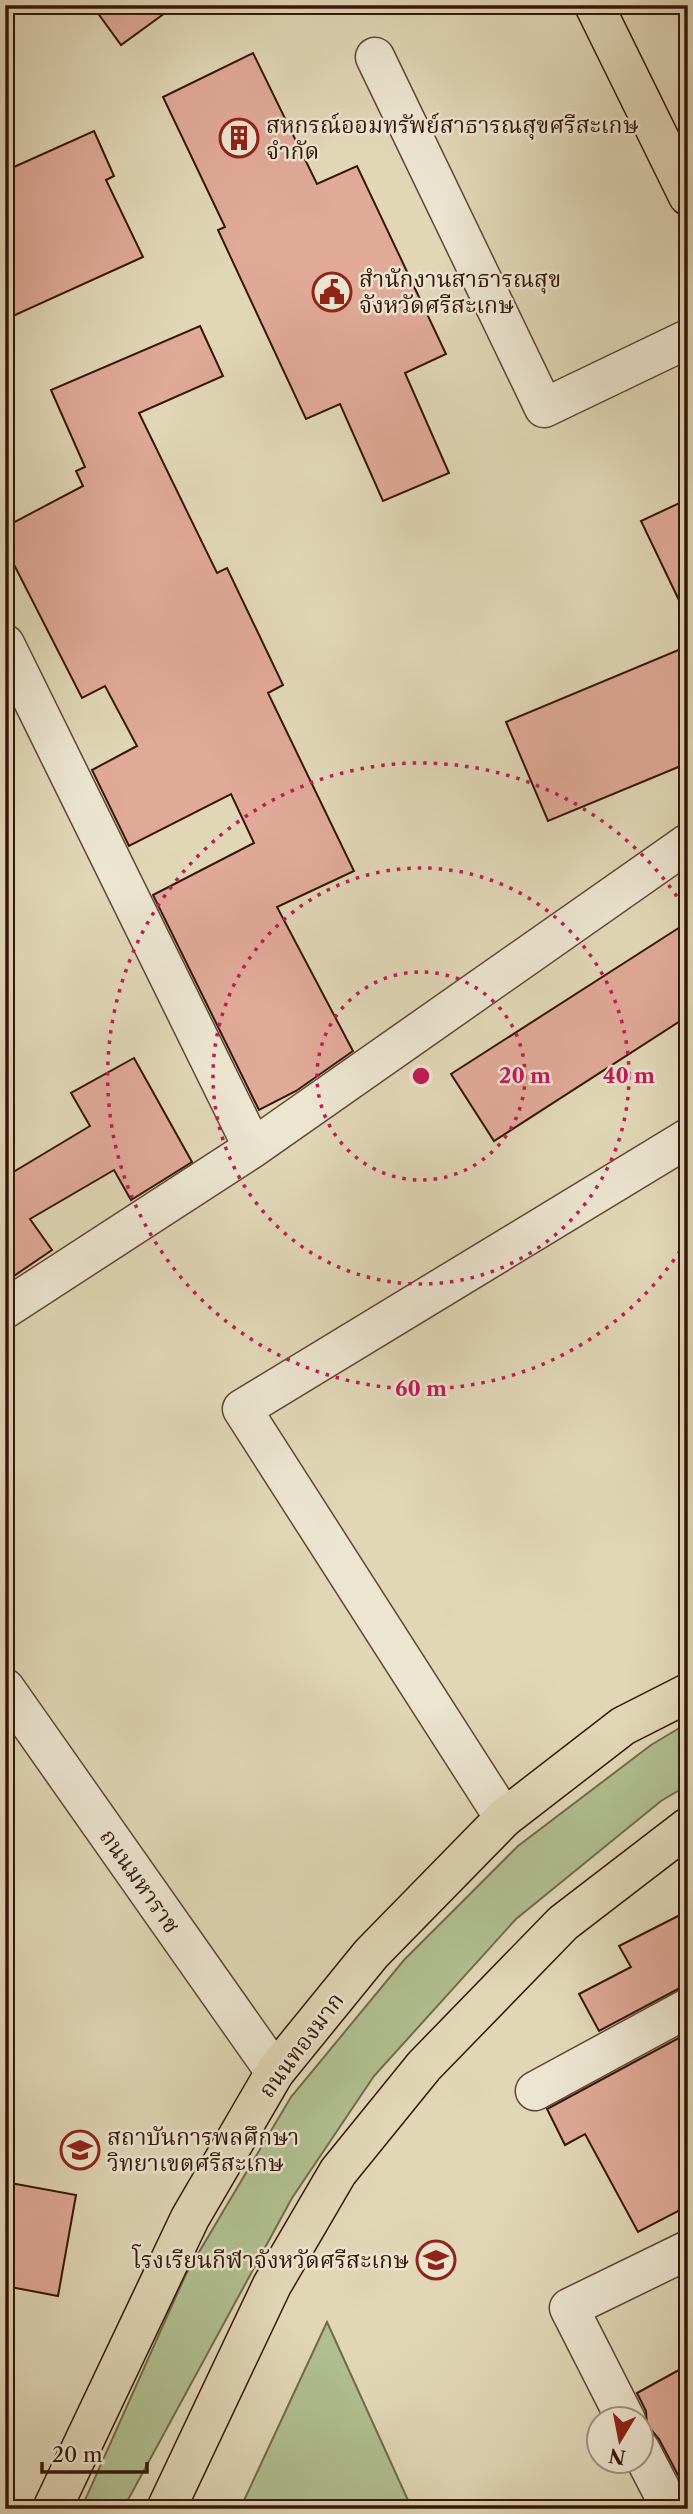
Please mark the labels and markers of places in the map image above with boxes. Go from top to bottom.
place label: สหกรณ์ออมทรัพย์สาธารณสุขศรีสะเกษ จำกัด [266,111,639,165]
building icon: สหกรณ์ออมทรัพย์สาธารณสุขศรีสะเกษ จำกัด [218,117,260,159]
place label: สำนักงานสาธารณสุข จังหวัดศรีสะเกษ [359,265,561,319]
public building icon: สำนักงานสาธารณสุข จังหวัดศรีสะเกษ [311,271,353,313]
centre of rings [409,1064,433,1088]
place label: สถาบันการพลศึกษา วิทยาเขตศรีสะเกษ [107,2123,299,2177]
school or university icon: สถาบันการพลศึกษา วิทยาเขตศรีสะเกษ [59,2129,101,2171]
school or university icon: โรงเรียนกีฬาจังหวัดศรีสะเกษ [415,2239,457,2281]
place label: โรงเรียนกีฬาจังหวัดศรีสะเกษ [131,2244,409,2274]

